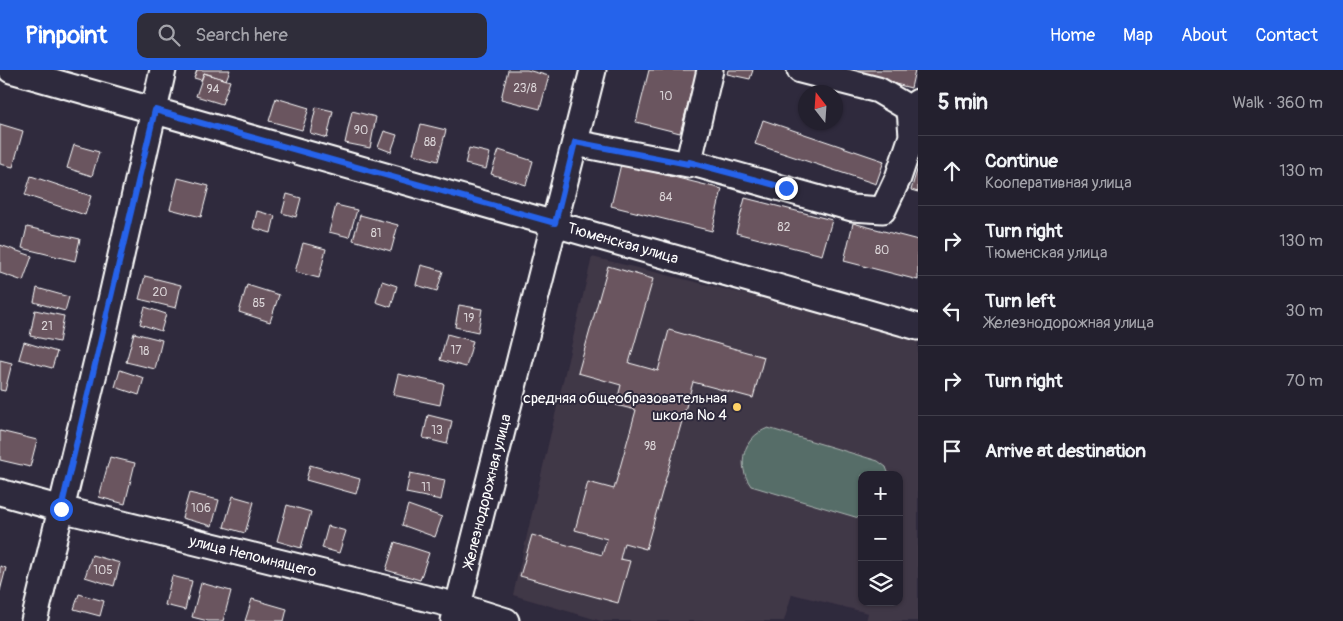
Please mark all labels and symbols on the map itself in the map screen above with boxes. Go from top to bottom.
house number: 23/8 [513,81,537,96]
house number: 94 [206,82,220,97]
north arrow [798,85,843,130]
house number: 10 [660,89,672,104]
house number: 90 [354,123,368,138]
house number: 88 [424,135,436,150]
route end [775,177,798,200]
house number: 84 [659,190,673,205]
street label: Тюменская улица [565,219,681,268]
house number: 82 [778,220,791,235]
house number: 81 [371,226,381,241]
house number: 80 [875,243,889,258]
house number: 20 [153,285,167,300]
house number: 85 [253,296,265,311]
house number: 19 [464,311,474,326]
house number: 21 [41,319,53,334]
house number: 17 [450,343,462,358]
house number: 18 [139,344,149,359]
place label: средняя общеобразовательная школа № 4 [523,389,727,425]
marker: средняя общеобразовательная школа № 4 [731,401,743,413]
street label: Железнодорожная улица [459,412,516,572]
house number: 13 [431,423,443,438]
house number: 98 [644,439,656,454]
house number: 11 [421,480,431,495]
route start [50,498,73,521]
house number: 106 [191,501,211,516]
street label: улица Непомнящего [186,531,318,581]
house number: 105 [93,563,113,578]

